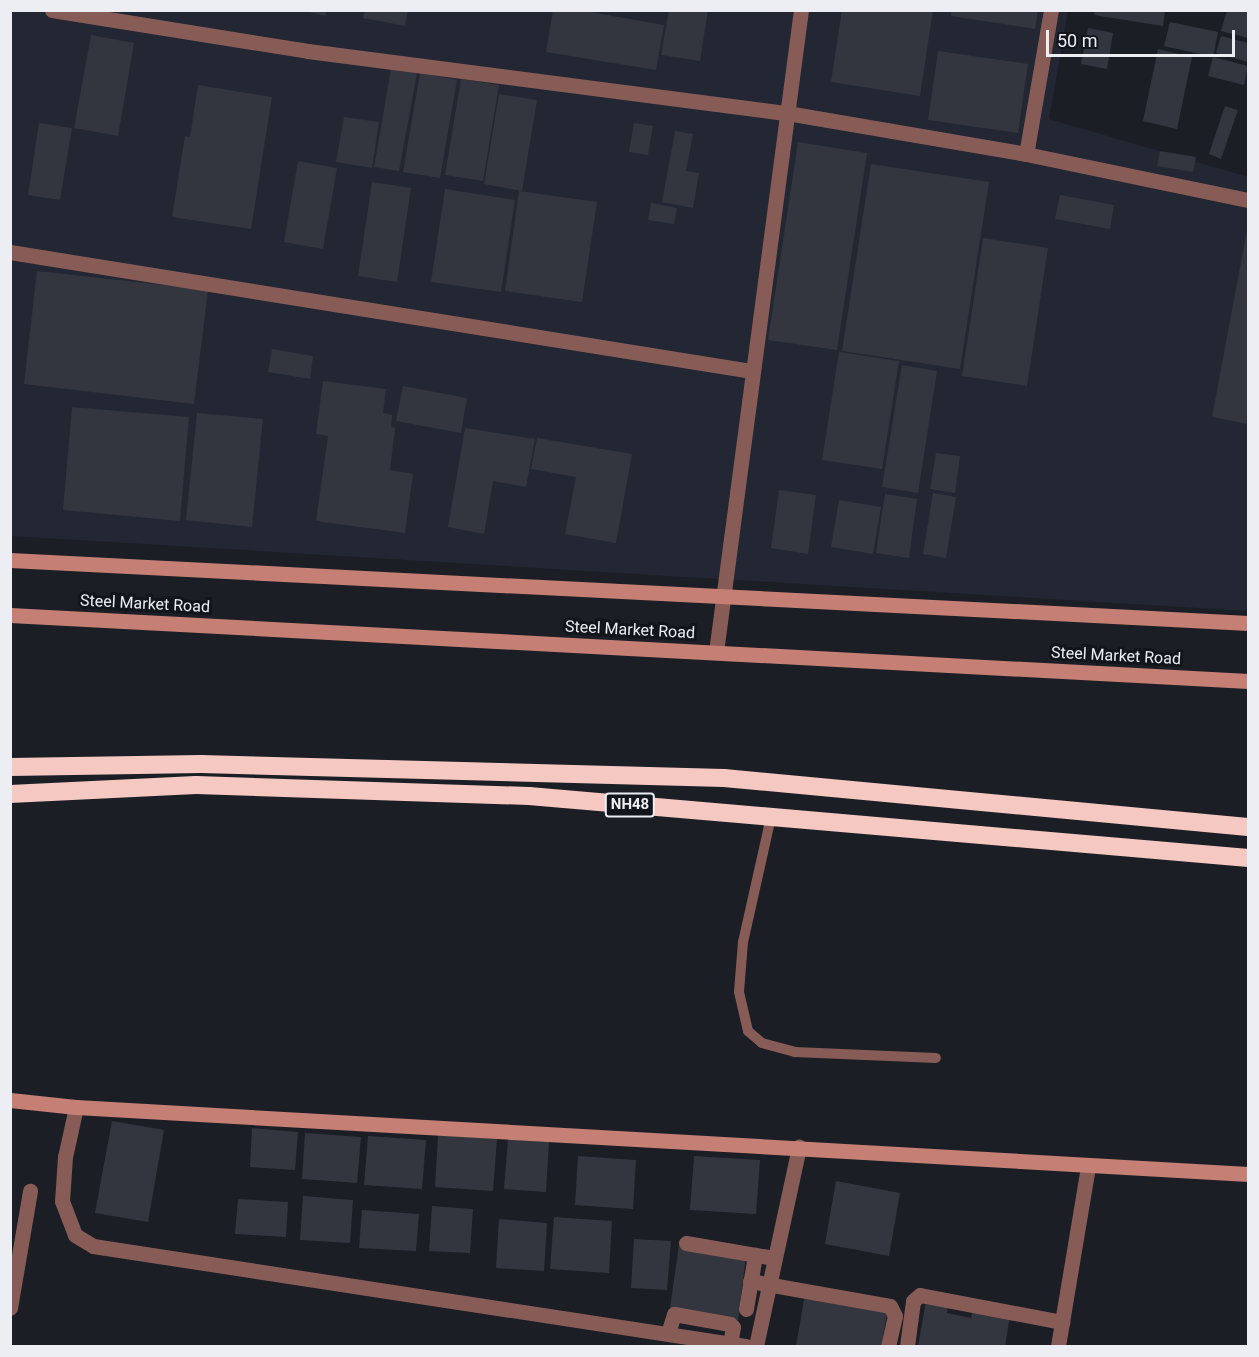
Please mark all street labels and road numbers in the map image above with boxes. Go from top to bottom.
street label: Steel Market Road [80,591,210,617]
street label: Steel Market Road [565,617,695,643]
street label: Steel Market Road [1051,643,1181,669]
road number: NH48 [604,793,656,817]

